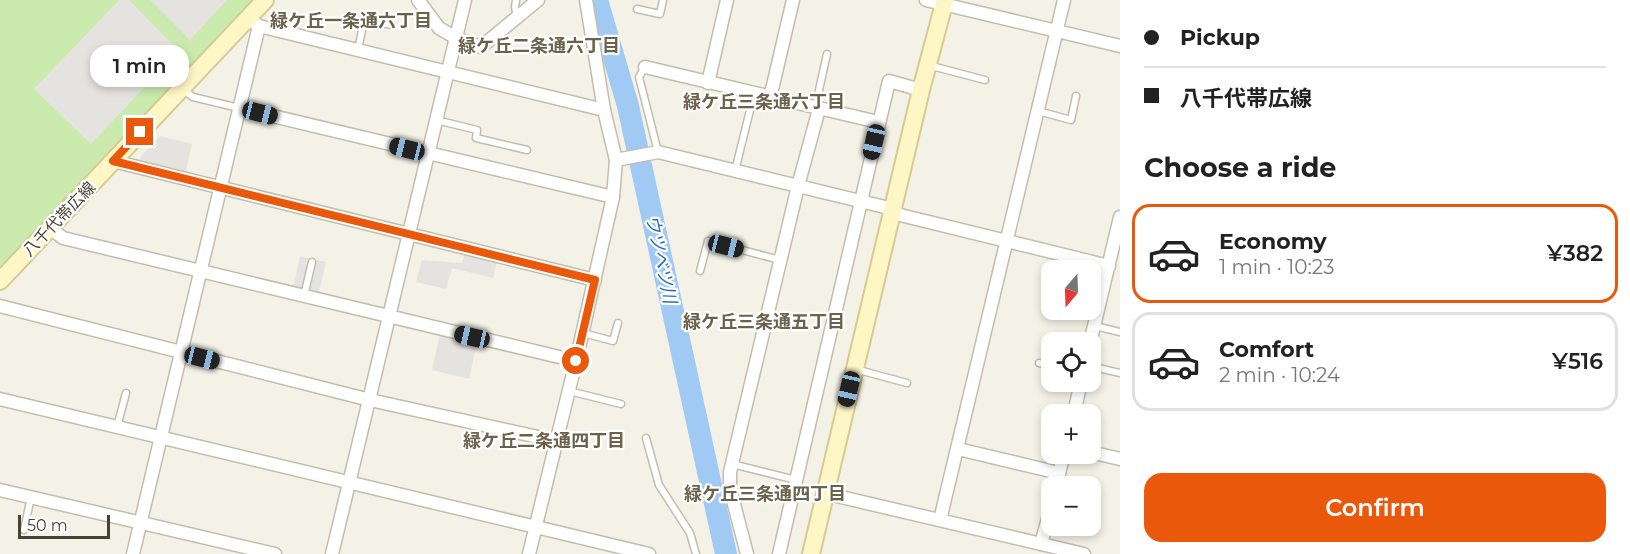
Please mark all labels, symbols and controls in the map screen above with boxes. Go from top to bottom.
district label: 緑ケ丘一条通六丁目 [270,10,432,32]
text: Pickup [1180,24,1260,51]
district label: 緑ケ丘二条通六丁目 [458,35,620,57]
callout: 1 min [90,45,190,87]
text: 1 min [113,54,166,78]
text: 八千代帯広線 [1180,85,1312,112]
district label: 緑ケ丘三条通六丁目 [683,91,845,113]
car [240,100,280,126]
route end [126,118,153,145]
car [861,122,887,162]
car [387,136,427,162]
text: Choose a ride [1144,151,1336,184]
street label: 八千代帯広線 [19,178,99,260]
water label: ウツベツ川 [641,213,682,307]
icon: car [1147,227,1201,281]
text: Economy [1219,228,1327,255]
car [706,233,746,259]
text: ¥382 [1547,240,1603,267]
text: 1 min · 10:23 [1219,255,1334,279]
north arrow [1041,260,1101,320]
map controls [1041,260,1101,536]
district label: 緑ケ丘三条通五丁目 [683,311,845,333]
car [452,324,492,350]
button: locate [1041,332,1101,392]
icon: car [1147,335,1201,389]
text: Comfort [1219,336,1314,363]
car [182,345,222,371]
route start [562,347,589,374]
text: ¥516 [1552,348,1603,375]
text: 2 min · 10:24 [1219,363,1340,387]
car [836,369,862,409]
button: + [1041,404,1101,464]
district label: 緑ケ丘二条通四丁目 [463,430,625,452]
button: Confirm [1144,473,1606,542]
button: − [1041,476,1101,536]
district label: 緑ケ丘三条通四丁目 [684,483,846,505]
scale bar [18,512,110,540]
text: 50 m [27,516,68,535]

